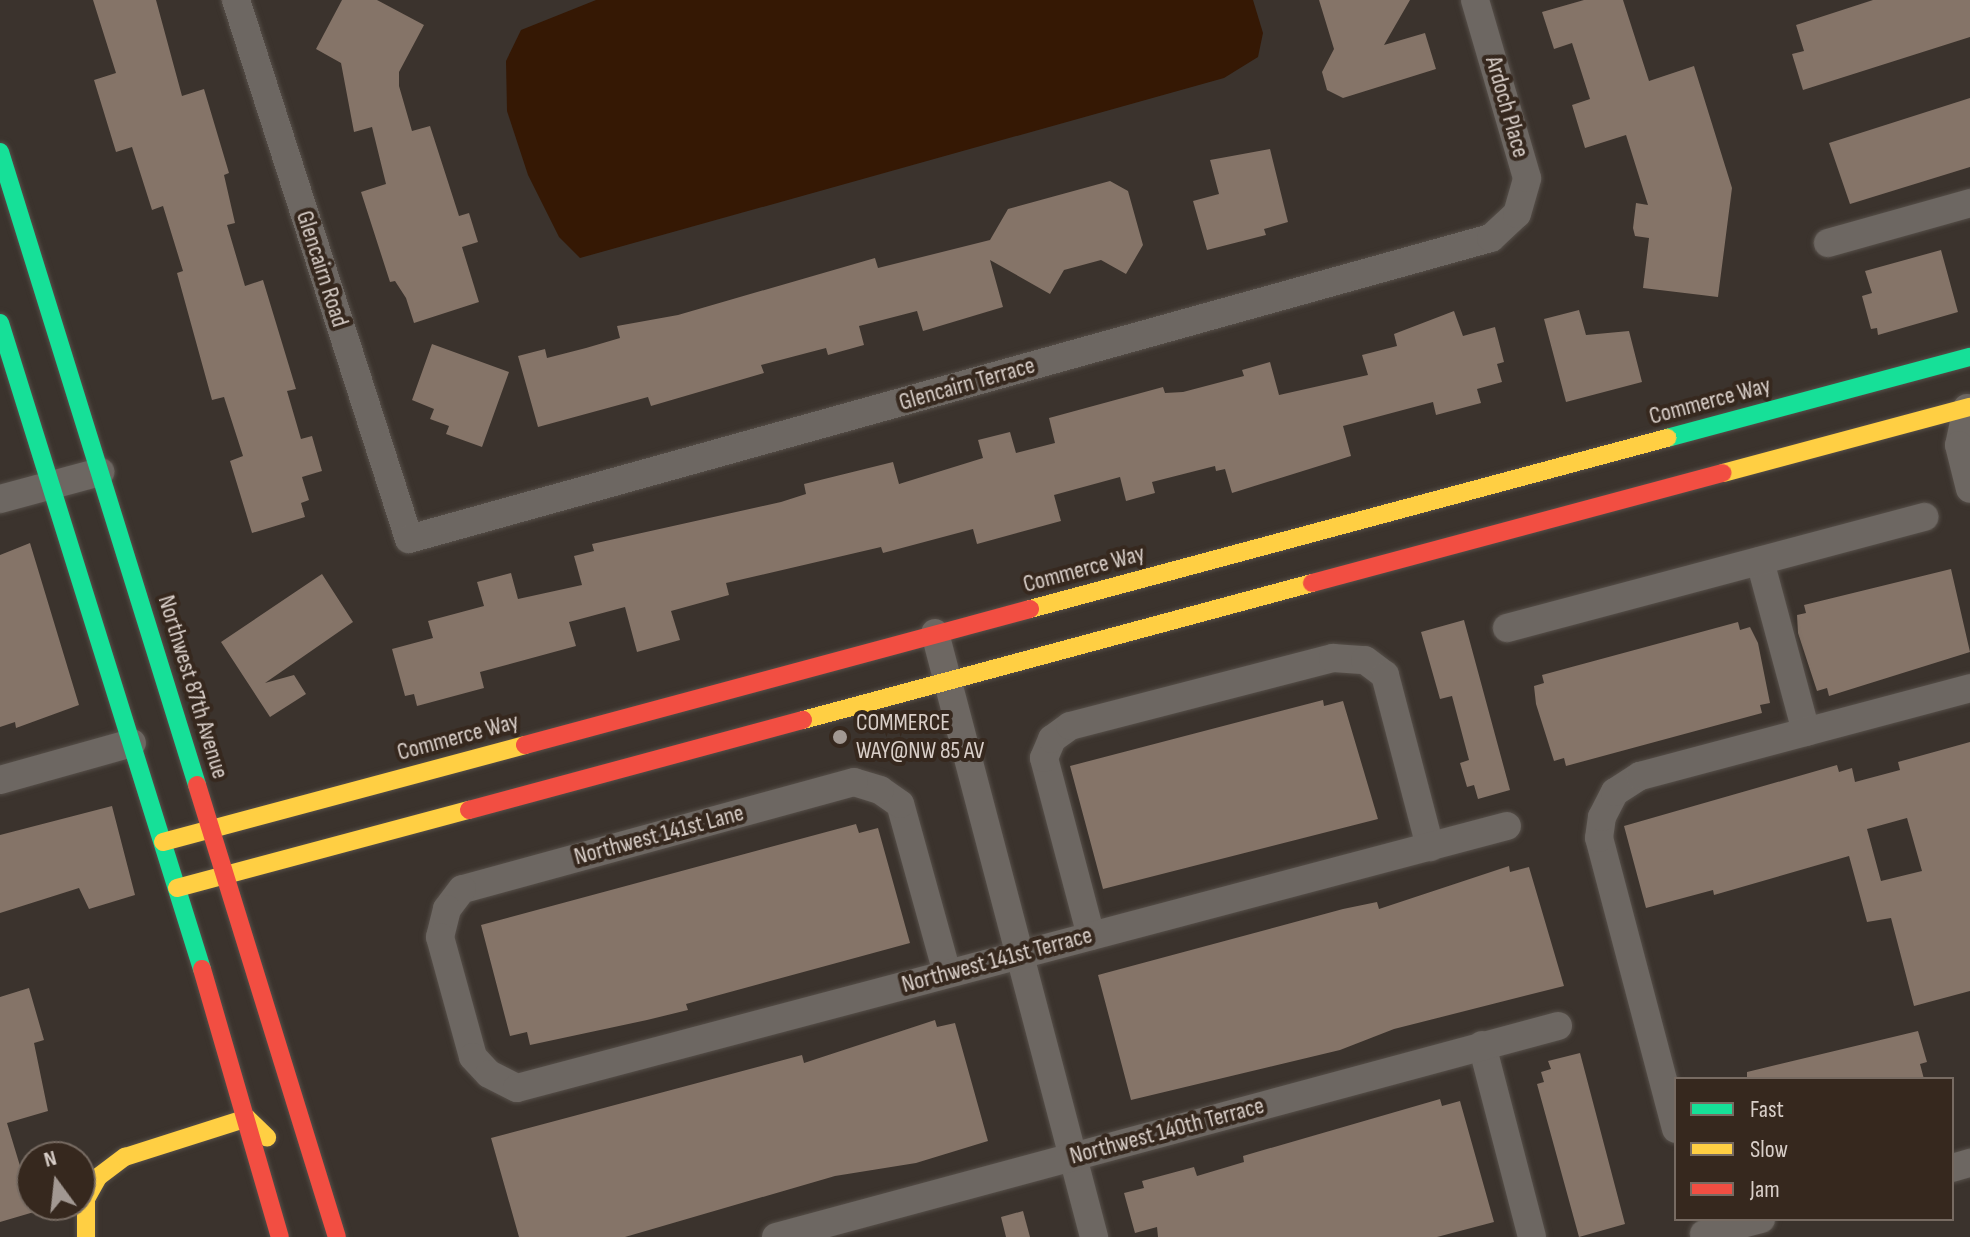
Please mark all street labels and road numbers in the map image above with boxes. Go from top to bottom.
street label: Ardoch Place [1479,53,1535,161]
street label: Glencairn Road [290,207,354,331]
street label: Glencairn Terrace [896,351,1038,417]
street label: Commerce Way [1646,371,1774,431]
street label: Commerce Way [1020,539,1148,599]
street label: Northwest 87th Avenue [151,592,235,782]
street label: Commerce Way [394,707,522,767]
street label: Northwest 141st Lane [571,799,747,871]
street label: Northwest 141st Terrace [899,921,1095,999]
street label: Northwest 140th Terrace [1067,1091,1267,1171]

